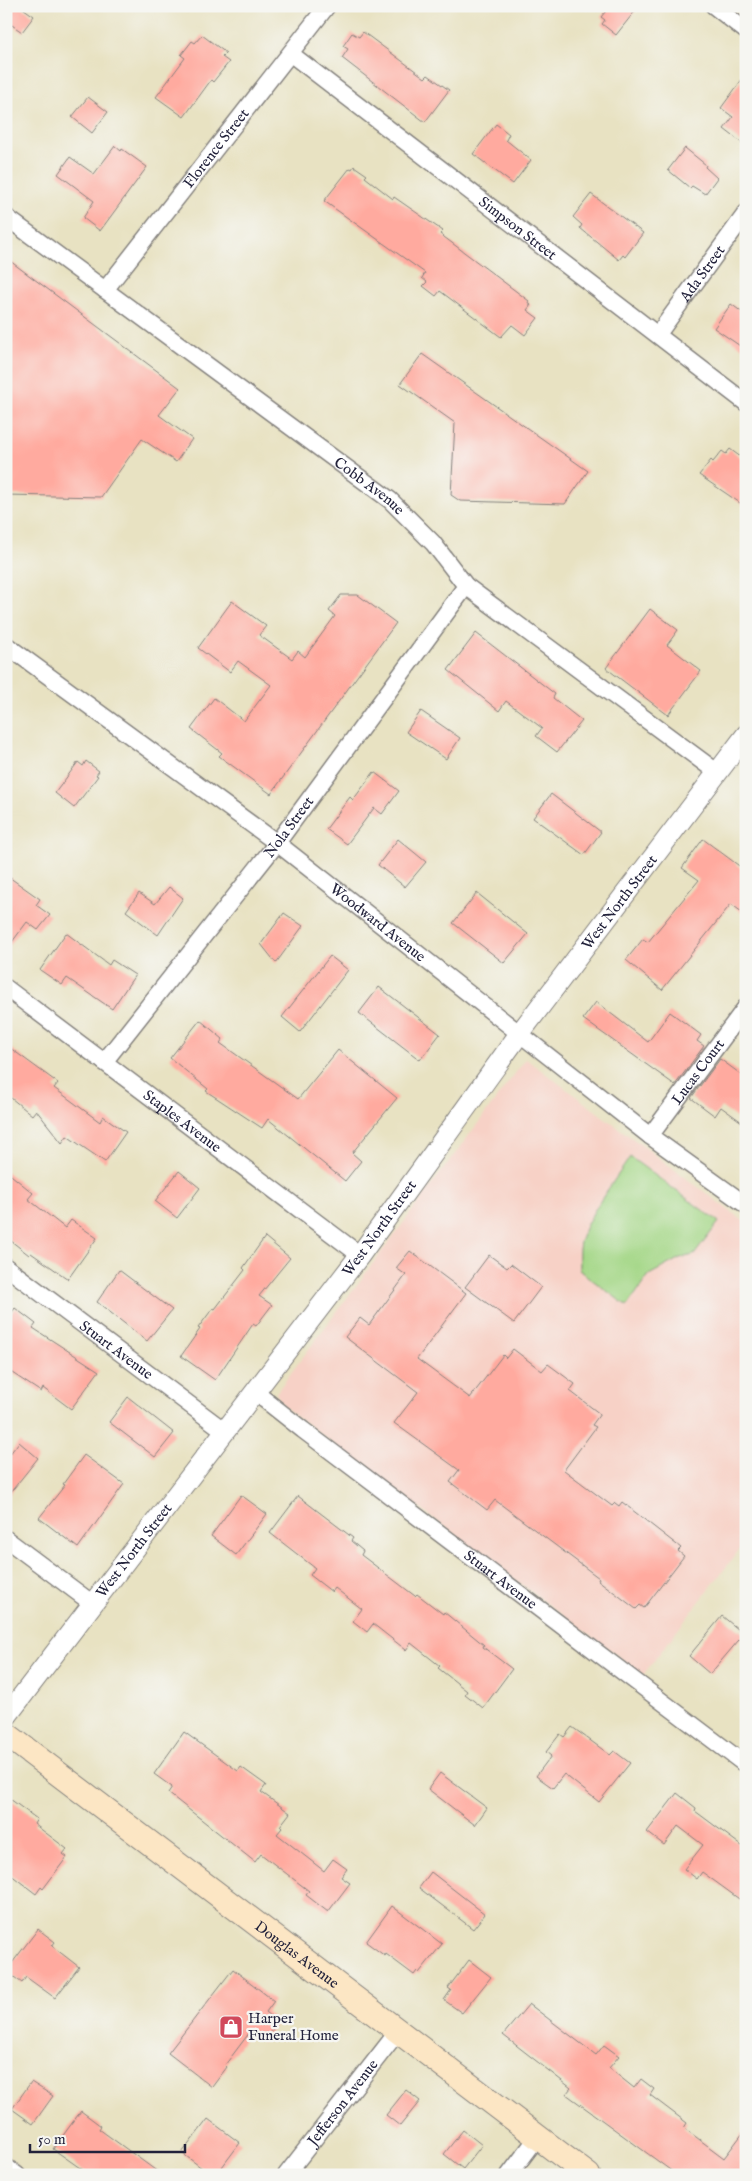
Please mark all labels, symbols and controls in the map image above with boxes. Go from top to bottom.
street label: Florence Street [179,105,253,192]
street label: Simpson Street [475,192,561,264]
street label: Ada Street [675,241,729,306]
street label: Cobb Avenue [330,453,409,519]
street label: Nola Street [260,792,318,861]
street label: West North Street [577,851,661,953]
street label: Woodward Avenue [326,879,430,966]
street label: Lucas Court [667,1035,728,1108]
street label: Staples Avenue [140,1086,225,1157]
street label: West North Street [338,1176,420,1280]
street label: Stuart Avenue [76,1316,157,1384]
street label: West North Street [92,1499,176,1601]
street label: Stuart Avenue [460,1546,541,1613]
street label: Douglas Avenue [251,1916,343,1993]
place label: Harper Funeral Home [248,2009,339,2045]
shop icon: Harper Funeral Home [218,2014,244,2040]
street label: Jefferson Avenue [302,2055,382,2151]
scale bar [30,2121,185,2153]
text: 50 m [38,2130,66,2149]

